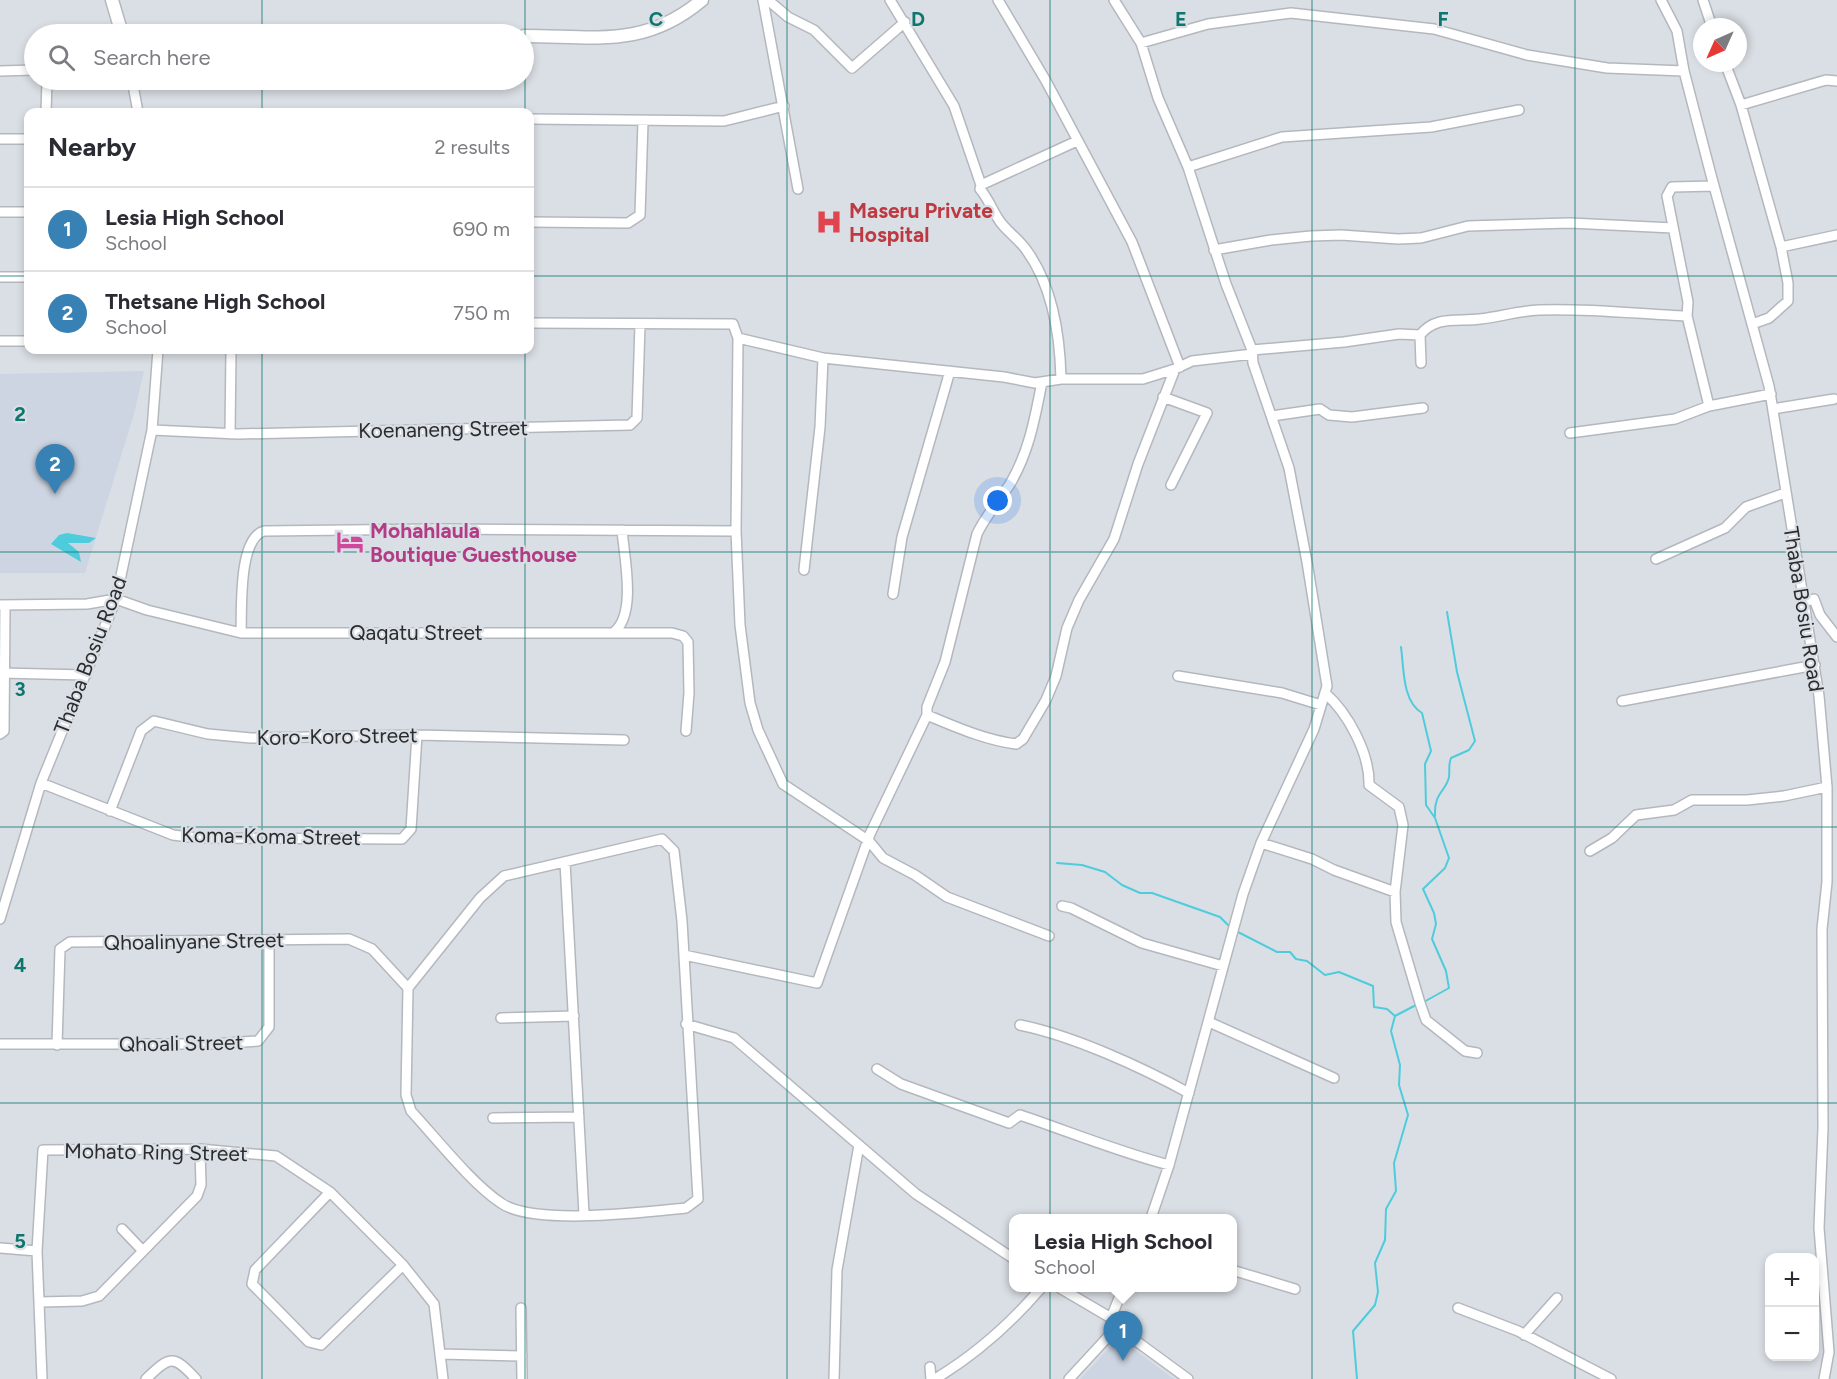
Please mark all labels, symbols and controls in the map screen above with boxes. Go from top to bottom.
text: C [649,7,663,31]
text: D [911,7,925,31]
text: E [1175,7,1187,31]
text: F [1437,7,1449,31]
north arrow [1693,18,1747,72]
search box [24,24,534,90]
icon: search [45,41,78,74]
text: Search here [93,44,211,71]
text: Nearby [48,131,136,163]
text: 2 results [434,135,510,159]
place label: Maseru Private Hospital [849,198,993,247]
text: Lesia High School [105,204,284,231]
hospital icon: Maseru Private Hospital [814,207,844,237]
text: 1 [63,217,72,241]
text: 690 m [453,217,510,241]
text: School [105,231,167,255]
text: Thetsane High School [105,288,325,315]
text: 2 [62,301,73,325]
text: 750 m [453,301,510,325]
text: School [105,315,167,339]
text: 2 [14,402,26,426]
street label: Koenaneng Street [358,415,528,443]
pin: 2 [36,444,74,494]
your location [983,486,1012,515]
place label: Mohahlaula Boutique Guesthouse [370,518,577,567]
street label: Thaba Bosiu Road [1779,525,1829,693]
hotel icon: Mohahlaula Boutique Guesthouse [335,527,365,557]
street label: Thaba Bosiu Road [48,573,132,737]
street label: Qaqatu Street [349,620,483,645]
text: 3 [14,677,26,701]
street label: Koro-Koro Street [256,722,418,750]
street label: Koma-Koma Street [181,822,361,850]
street label: Qhoalinyane Street [103,927,285,955]
text: 4 [14,953,27,977]
street label: Qhoali Street [119,1029,244,1057]
street label: Mohato Ring Street [64,1138,248,1166]
popup [1009,1214,1237,1292]
text: Lesia High School [1033,1228,1213,1255]
text: 5 [14,1229,26,1253]
map controls [1765,1253,1819,1361]
button: + [1765,1253,1819,1307]
text: School [1033,1255,1095,1279]
button: − [1765,1307,1819,1361]
pin: 1 [1104,1312,1142,1361]

